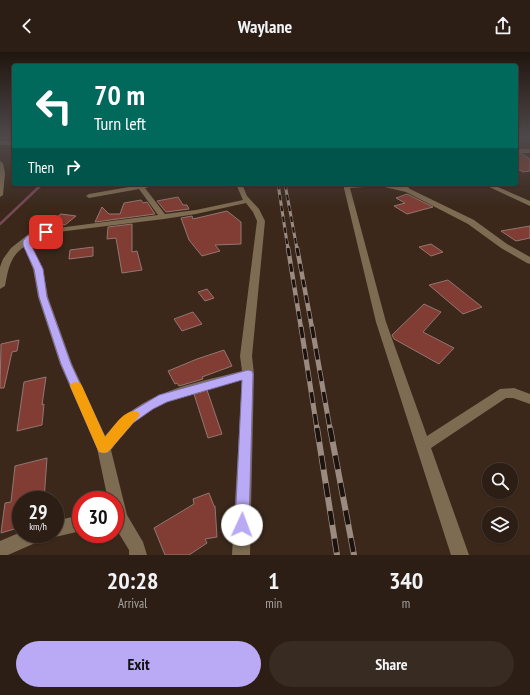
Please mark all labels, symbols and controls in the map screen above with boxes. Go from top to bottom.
icon: back [16,15,38,37]
text: Waylane [238,15,292,38]
icon: share [492,15,514,37]
text: 70 m [94,76,145,113]
icon: left [28,80,80,132]
text: Turn left [94,112,146,135]
icon: right [62,156,84,178]
text: Then [28,158,54,177]
pin [29,215,63,249]
icon: arrive [35,221,57,243]
map controls [482,463,518,543]
button: search [482,463,518,499]
speed limit sign: 30 [72,491,124,543]
text: 29 [28,499,48,525]
position arrow [221,504,263,546]
button: layers [482,507,518,543]
text: km/h [29,520,47,533]
text: 20:28 [107,565,159,596]
text: 1 [268,565,279,596]
text: 340 [389,565,423,596]
text: Arrival [118,595,147,612]
text: min [265,595,282,612]
text: m [402,595,410,612]
button: Exit [16,641,261,687]
button: Share [269,641,514,687]

